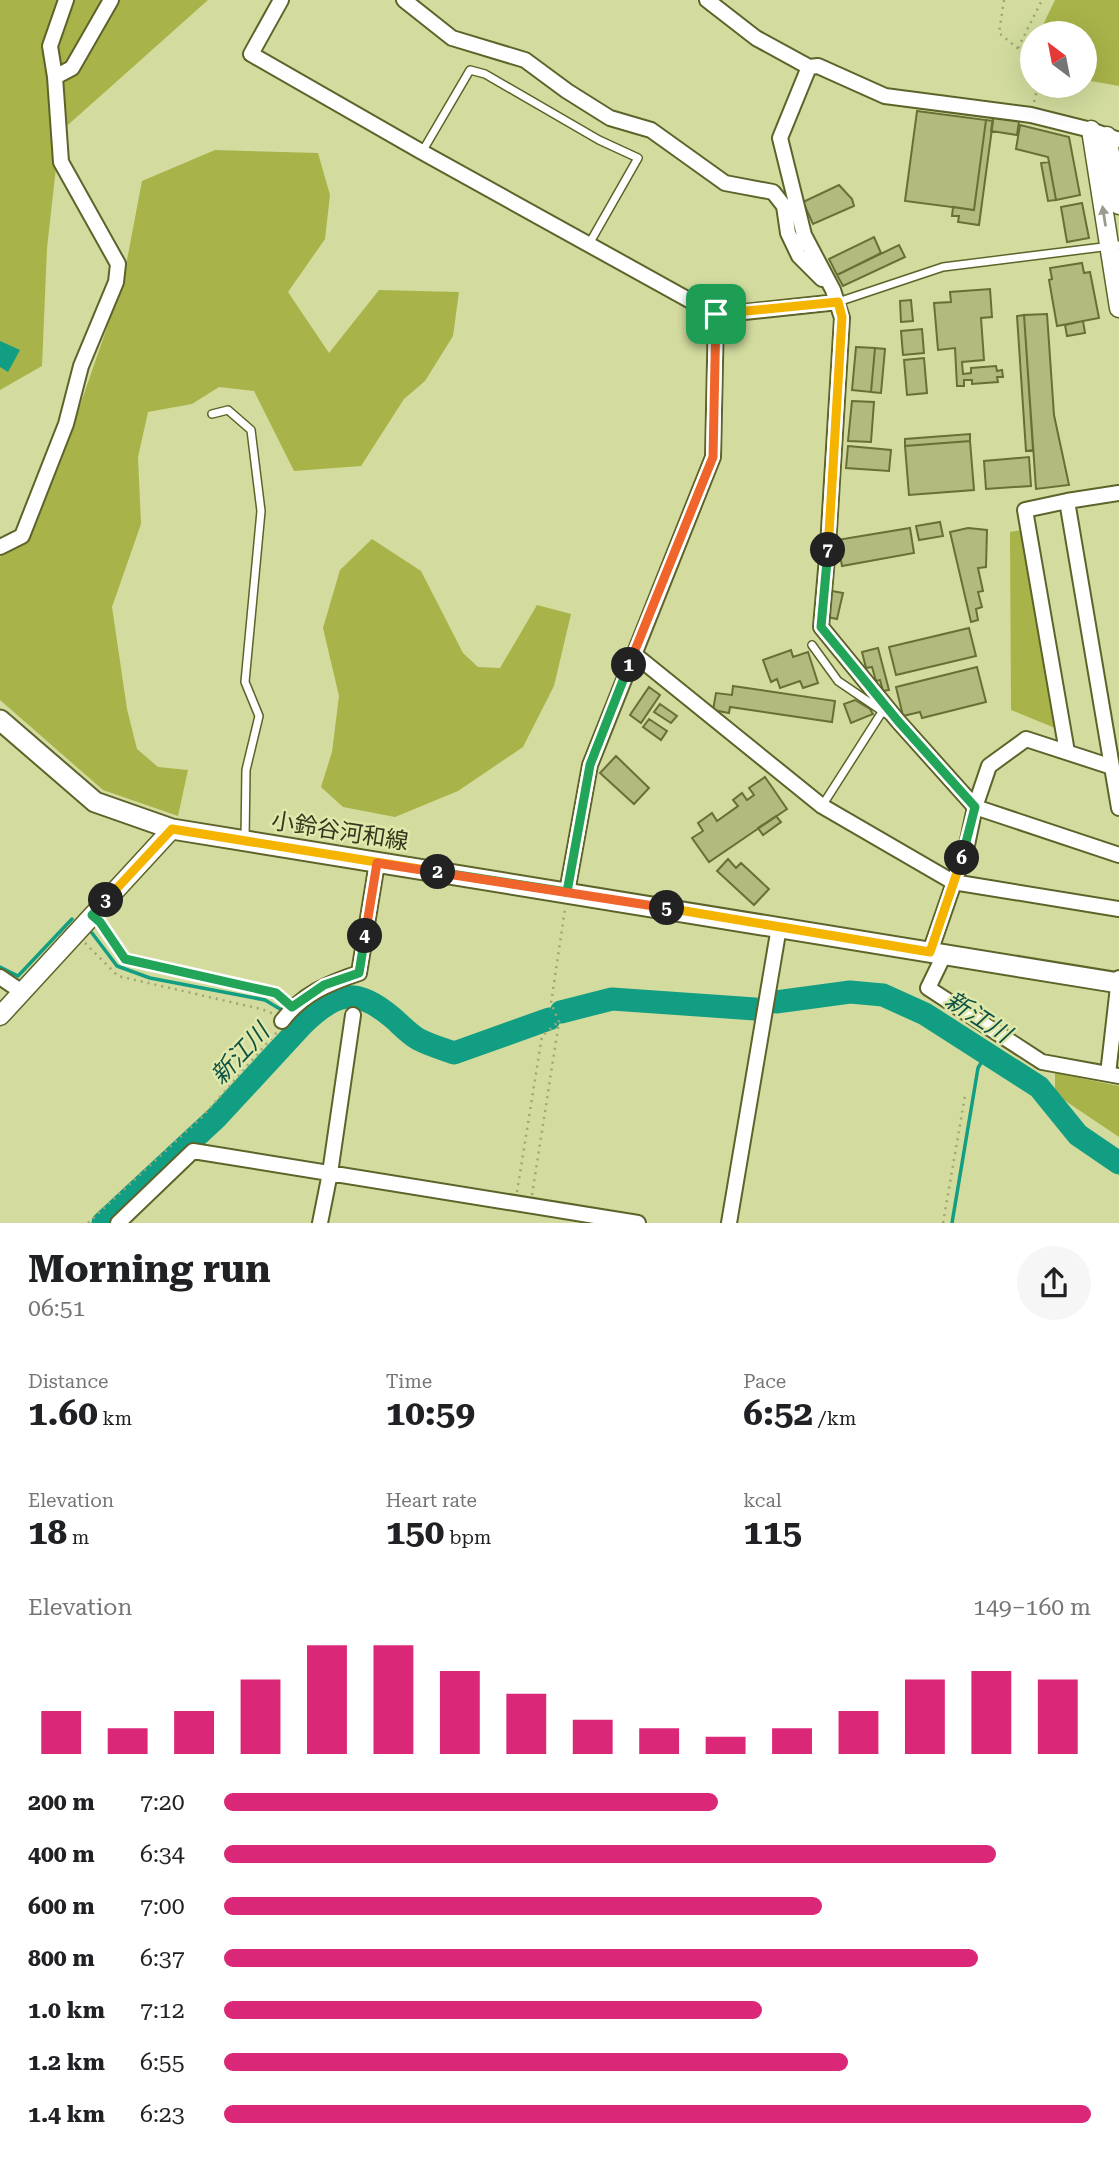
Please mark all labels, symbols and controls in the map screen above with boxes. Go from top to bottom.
north arrow [1020,21,1097,98]
map controls [1020,21,1097,98]
one-way arrow [1098,205,1109,227]
pin [686,284,746,344]
icon: arrive [697,295,735,333]
pin: 7 [810,532,846,568]
text: 7 [822,538,833,561]
pin: 1 [612,648,646,682]
text: 1 [623,653,634,676]
street label: 小鈴谷河和線 [270,807,410,856]
pin: 6 [944,840,979,876]
text: 6 [956,846,967,869]
pin: 2 [420,854,456,890]
text: 2 [432,860,443,883]
pin: 3 [88,883,124,918]
text: 3 [100,888,111,911]
pin: 5 [650,890,684,926]
text: 5 [661,896,672,919]
pin: 4 [348,918,382,954]
text: 4 [359,924,370,947]
water label: 新江川 [940,986,1018,1050]
water label: 新江川 [205,1016,277,1090]
button: share [1017,1246,1091,1320]
text: Morning run [28,1247,271,1291]
text: 06:51 [28,1295,85,1322]
text: Distance [28,1370,108,1393]
text: Time [386,1370,432,1393]
text: Pace [743,1370,786,1393]
text: 1.60 [28,1393,98,1434]
text: 10:59 [386,1393,475,1434]
text: 6:52 [743,1393,813,1434]
text: km [98,1407,132,1430]
text: /km [813,1407,856,1430]
text: Elevation [28,1489,114,1512]
text: Heart rate [386,1489,477,1512]
text: kcal [743,1489,782,1512]
text: 18 [28,1512,67,1553]
text: 150 [386,1512,444,1553]
text: 115 [743,1512,802,1553]
text: m [67,1526,89,1549]
text: bpm [444,1526,491,1549]
text: Elevation [28,1594,132,1621]
text: 149–160 m [973,1594,1091,1621]
text: 200 m [28,1789,95,1816]
text: 7:20 [140,1789,185,1816]
text: 400 m [28,1841,95,1868]
text: 6:34 [140,1841,185,1868]
text: 600 m [28,1893,95,1920]
text: 7:00 [140,1893,185,1920]
text: 800 m [28,1945,95,1972]
text: 6:37 [140,1945,185,1972]
text: 1.0 km [28,1997,105,2024]
text: 7:12 [140,1997,185,2024]
text: 1.2 km [28,2049,105,2076]
text: 6:55 [140,2049,185,2076]
text: 1.4 km [28,2101,105,2128]
text: 6:23 [140,2101,185,2128]

